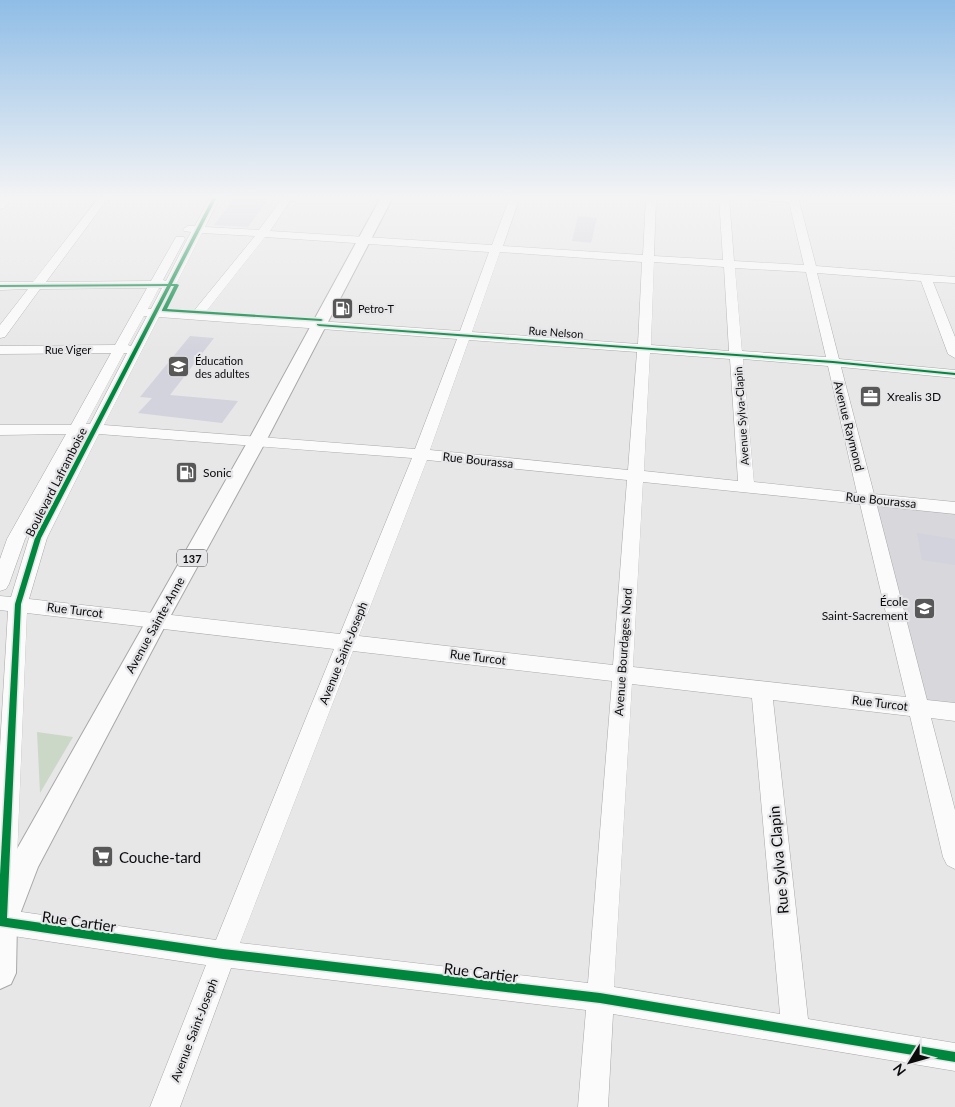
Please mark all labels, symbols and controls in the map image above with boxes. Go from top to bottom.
fuel station icon: Petro-T [330,296,354,320]
place label: Petro-T [358,302,394,315]
street label: Rue Nelson [528,324,584,340]
street label: Rue Viger [45,343,91,356]
school or university icon: Éducation des adultes [167,354,191,378]
place label: Éducation des adultes [195,354,250,380]
street label: Avenue Sylva-Clapin [731,366,751,466]
street label: Avenue Raymond [831,379,867,473]
office icon: Xrealis 3D [859,384,883,408]
place label: Xrealis 3D [887,389,941,404]
street label: Boulevard Laframboise [22,425,90,539]
street label: Rue Bourassa [442,449,514,471]
fuel station icon: Sonic [175,460,199,484]
place label: Sonic [203,465,232,480]
street label: Rue Bourassa [845,489,917,511]
road number: 137 [177,550,207,566]
street label: Avenue Sainte-Anne [122,574,188,676]
street label: Avenue Bourdages Nord [611,588,635,716]
place label: École Saint-Sacrement [822,594,909,623]
school or university icon: École Saint-Sacrement [912,596,936,620]
street label: Rue Turcot [46,599,105,621]
street label: Avenue Saint-Joseph [316,599,370,707]
street label: Rue Turcot [449,646,508,668]
street label: Rue Turcot [851,692,910,714]
street label: Rue Sylva Clapin [764,805,792,915]
supermarket icon: Couche-tard [91,845,115,869]
place label: Couche-tard [119,848,201,866]
street label: Rue Cartier [41,907,118,935]
street label: Rue Cartier [443,959,520,986]
street label: Avenue Saint-Joseph [167,976,221,1084]
north arrow [885,1037,935,1087]
text: N [889,1061,909,1080]

